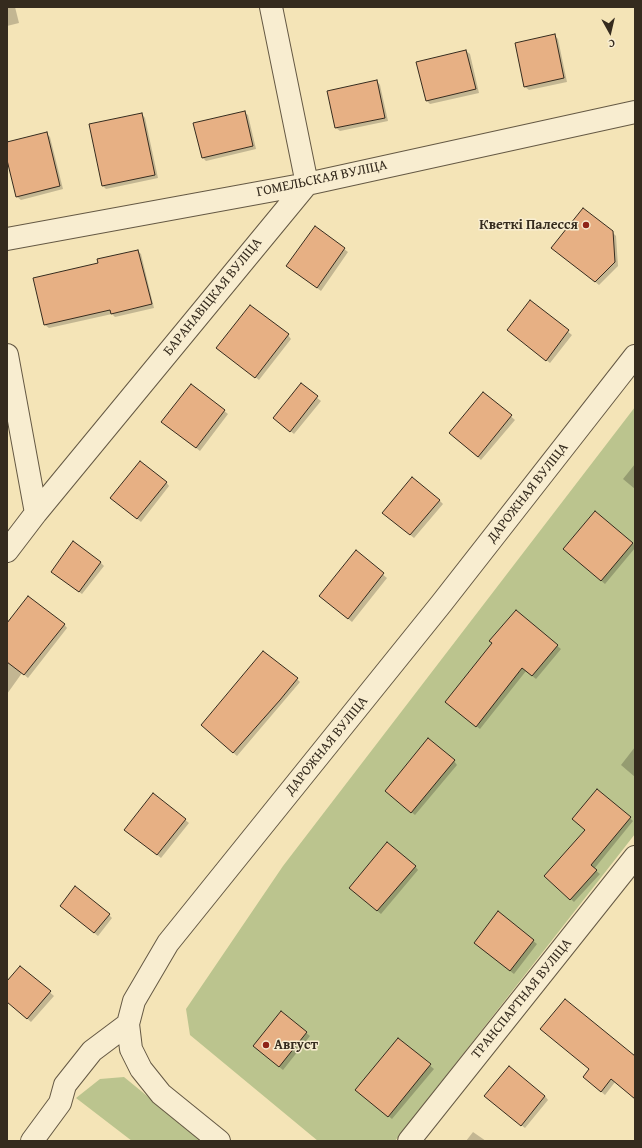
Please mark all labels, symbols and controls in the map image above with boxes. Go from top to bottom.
north arrow [590,12,630,52]
text: С [607,36,616,52]
street label: ГОМЕЛЬСКАЯ ВУЛІЦА [255,157,389,201]
place label: Кветкі Палесся [479,217,578,233]
marker: Кветкі Палесся [581,220,591,230]
street label: БАРАНАВІЦКАЯ ВУЛІЦА [160,235,266,359]
street label: ДАРОЖНАЯ ВУЛІЦА [484,440,572,546]
street label: ДАРОЖНАЯ ВУЛІЦА [282,693,372,799]
street label: ТРАНСПАРТНАЯ ВУЛІЦА [468,935,576,1063]
place label: Август [274,1037,318,1053]
marker: Август [261,1040,271,1050]

